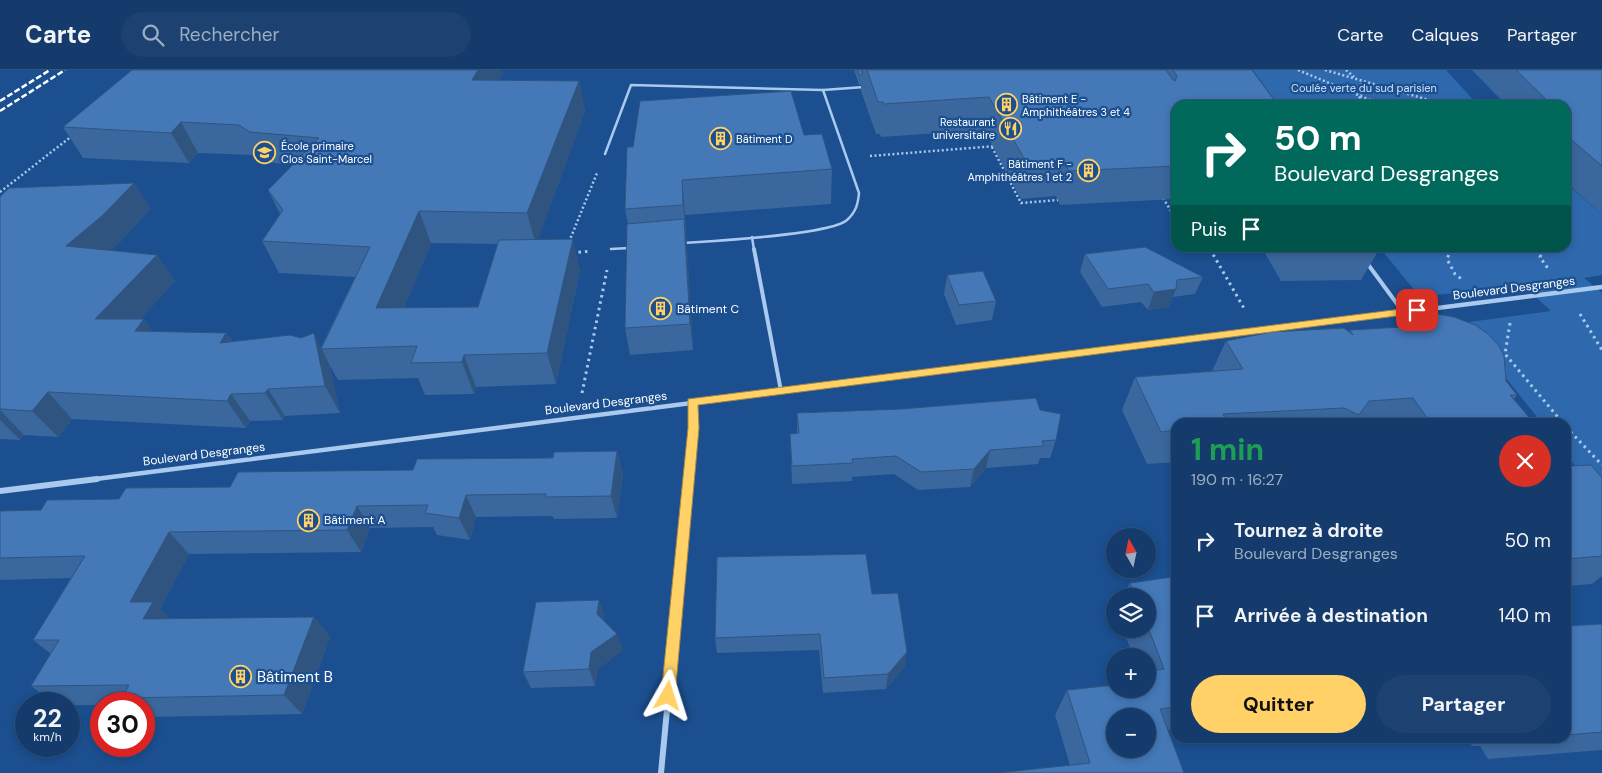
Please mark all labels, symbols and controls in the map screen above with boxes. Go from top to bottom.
search box [121,12,471,57]
text: Carte [25,19,91,50]
icon: search [139,21,167,49]
text: Rechercher [179,22,280,47]
text: Carte [1337,23,1384,47]
text: Calques [1412,23,1479,47]
text: Partager [1507,23,1577,47]
park label: Coulée verte du sud parisien [1291,81,1437,95]
place label: Bâtiment E - Amphithéâtres 3 et 4 [1022,92,1130,119]
building icon: Bâtiment E - Amphithéâtres 3 et 4 [994,93,1018,117]
place label: Restaurant universitaire [933,115,995,142]
text: 50 m [1274,115,1362,161]
restaurant icon: Restaurant universitaire [999,116,1023,140]
icon: right [1191,120,1256,185]
building icon: Bâtiment D [708,127,732,151]
place label: Bâtiment D [736,132,793,146]
place label: École primaire Clos Saint-Marcel [281,139,372,166]
school or university icon: École primaire Clos Saint-Marcel [253,140,277,164]
place label: Bâtiment F - Amphithéâtres 1 et 2 [967,157,1072,184]
building icon: Bâtiment F - Amphithéâtres 1 et 2 [1076,158,1100,182]
text: Boulevard Desgranges [1274,159,1499,188]
icon: arrive [1237,215,1265,243]
text: Puis [1191,217,1227,242]
street label: Boulevard Desgranges [1452,273,1576,303]
pin [1396,289,1438,331]
icon: arrive [1403,296,1431,324]
building icon: Bâtiment C [649,297,673,321]
place label: Bâtiment C [677,301,739,317]
street label: Boulevard Desgranges [544,388,668,418]
text: 1 min [1191,430,1264,469]
button: close [1499,435,1551,487]
street label: Boulevard Desgranges [142,439,266,469]
text: 190 m · 16:27 [1191,469,1283,490]
building icon: Bâtiment A [296,508,320,532]
place label: Bâtiment A [324,512,385,528]
text: Tournez à droite [1234,518,1384,543]
icon: right [1191,527,1219,555]
north arrow [1106,528,1156,578]
map controls [1106,528,1156,758]
text: 50 m [1504,528,1551,553]
text: Boulevard Desgranges [1234,543,1398,564]
button: layers [1106,588,1156,638]
icon: arrive [1191,602,1219,630]
text: Arrivée à destination [1234,603,1428,628]
text: 140 m [1499,603,1551,628]
button: + [1106,648,1156,698]
building icon: Bâtiment B [229,665,253,689]
place label: Bâtiment B [257,667,333,687]
position arrow [641,669,693,721]
button: Quitter [1191,675,1366,733]
button: Partager [1376,675,1551,733]
speed limit sign: 30 [90,692,155,757]
text: 22 [33,702,62,735]
button: − [1106,708,1156,758]
text: km/h [33,729,62,745]

